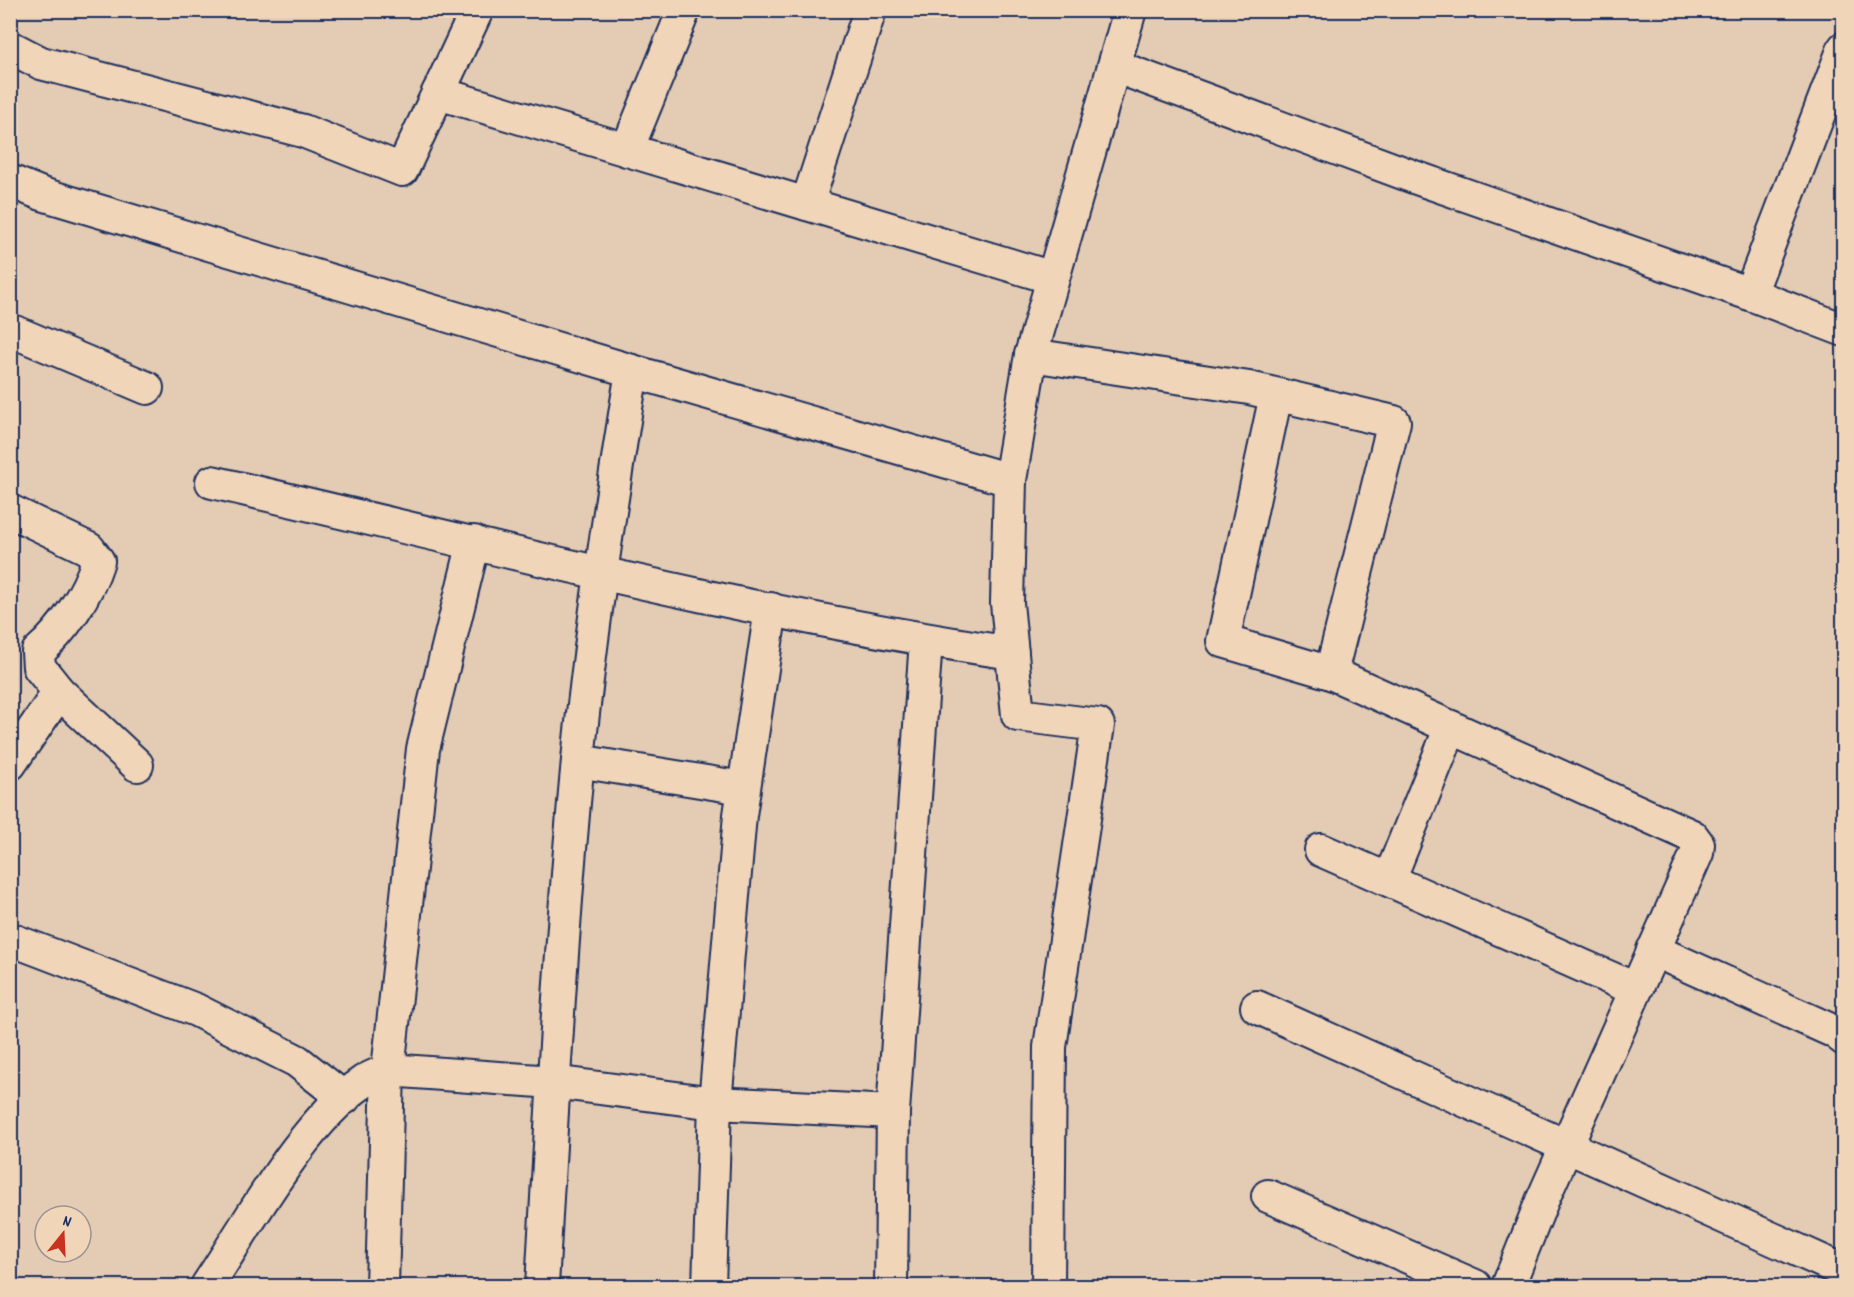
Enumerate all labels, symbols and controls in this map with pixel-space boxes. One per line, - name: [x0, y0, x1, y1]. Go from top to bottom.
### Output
- north arrow: [33, 1204, 93, 1264]
- text: N: [60, 1210, 74, 1234]

